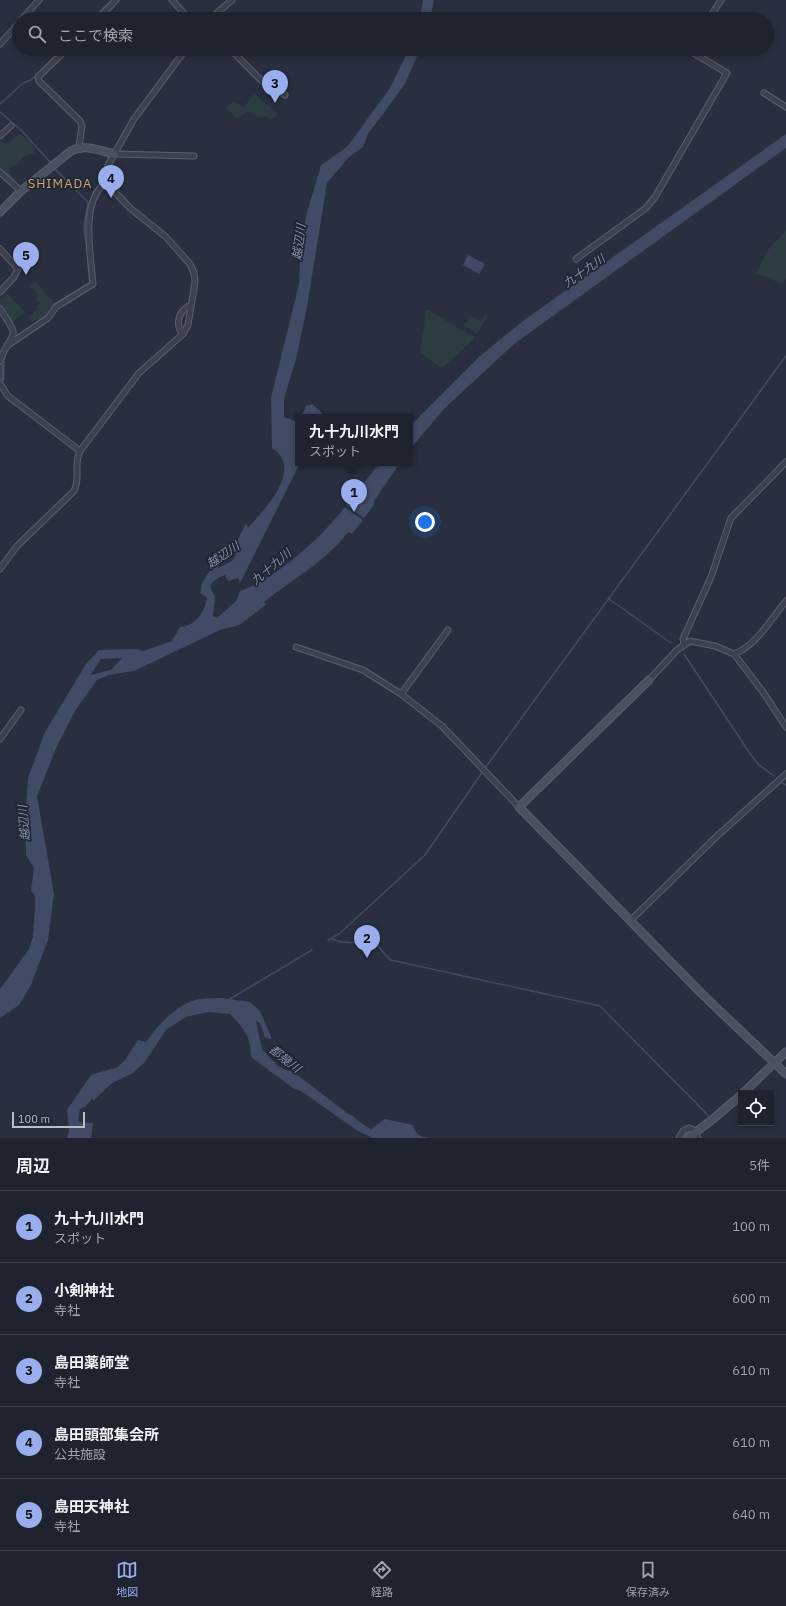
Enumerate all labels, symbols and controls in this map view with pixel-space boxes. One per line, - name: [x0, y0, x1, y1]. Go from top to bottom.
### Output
- search box: [12, 12, 774, 56]
- icon: search: [26, 23, 48, 45]
- text: ここで検索: [58, 26, 133, 45]
- pin: 3: [262, 70, 288, 103]
- pin: 4: [98, 165, 124, 198]
- district label: SHIMADA: [28, 175, 92, 192]
- water label: 越辺川: [289, 221, 309, 261]
- pin: 5: [13, 242, 39, 275]
- water label: 九十九川: [560, 250, 609, 291]
- popup: [295, 414, 413, 466]
- text: 九十九川水門: [309, 422, 399, 441]
- text: スポット: [309, 443, 361, 460]
- pin: 1: [341, 479, 367, 512]
- your location: [415, 512, 435, 532]
- water label: 越辺川: [204, 537, 243, 571]
- water label: 九十九川: [247, 544, 295, 588]
- water label: 越辺川: [14, 802, 33, 842]
- pin: 2: [354, 925, 380, 958]
- water label: 都幾川: [267, 1042, 306, 1077]
- map controls: [738, 1090, 774, 1126]
- button: locate: [738, 1090, 774, 1126]
- scale bar: [12, 1110, 85, 1129]
- text: 100 m: [18, 1112, 50, 1126]
- text: 周辺: [16, 1155, 50, 1177]
- text: 5件: [749, 1157, 770, 1174]
- text: 九十九川水門: [54, 1209, 144, 1228]
- text: 1: [25, 1218, 33, 1235]
- text: 100 m: [732, 1218, 770, 1235]
- text: スポット: [54, 1230, 106, 1247]
- text: 小剣神社: [54, 1281, 114, 1300]
- text: 2: [25, 1290, 33, 1307]
- text: 600 m: [732, 1290, 770, 1307]
- text: 寺社: [54, 1302, 80, 1319]
- text: 島田薬師堂: [54, 1353, 129, 1372]
- text: 3: [25, 1362, 33, 1379]
- text: 610 m: [732, 1362, 770, 1379]
- text: 寺社: [54, 1374, 80, 1391]
- text: 島田頭部集会所: [54, 1425, 159, 1444]
- text: 4: [25, 1434, 33, 1451]
- text: 610 m: [732, 1434, 770, 1451]
- text: 公共施設: [54, 1446, 106, 1463]
- text: 島田天神社: [54, 1497, 129, 1516]
- text: 5: [25, 1506, 33, 1523]
- text: 640 m: [732, 1506, 770, 1523]
- text: 寺社: [54, 1518, 80, 1535]
- tab: 地図: [116, 1559, 138, 1599]
- tab: 経路: [371, 1559, 393, 1599]
- tab: 保存済み: [626, 1559, 670, 1599]

